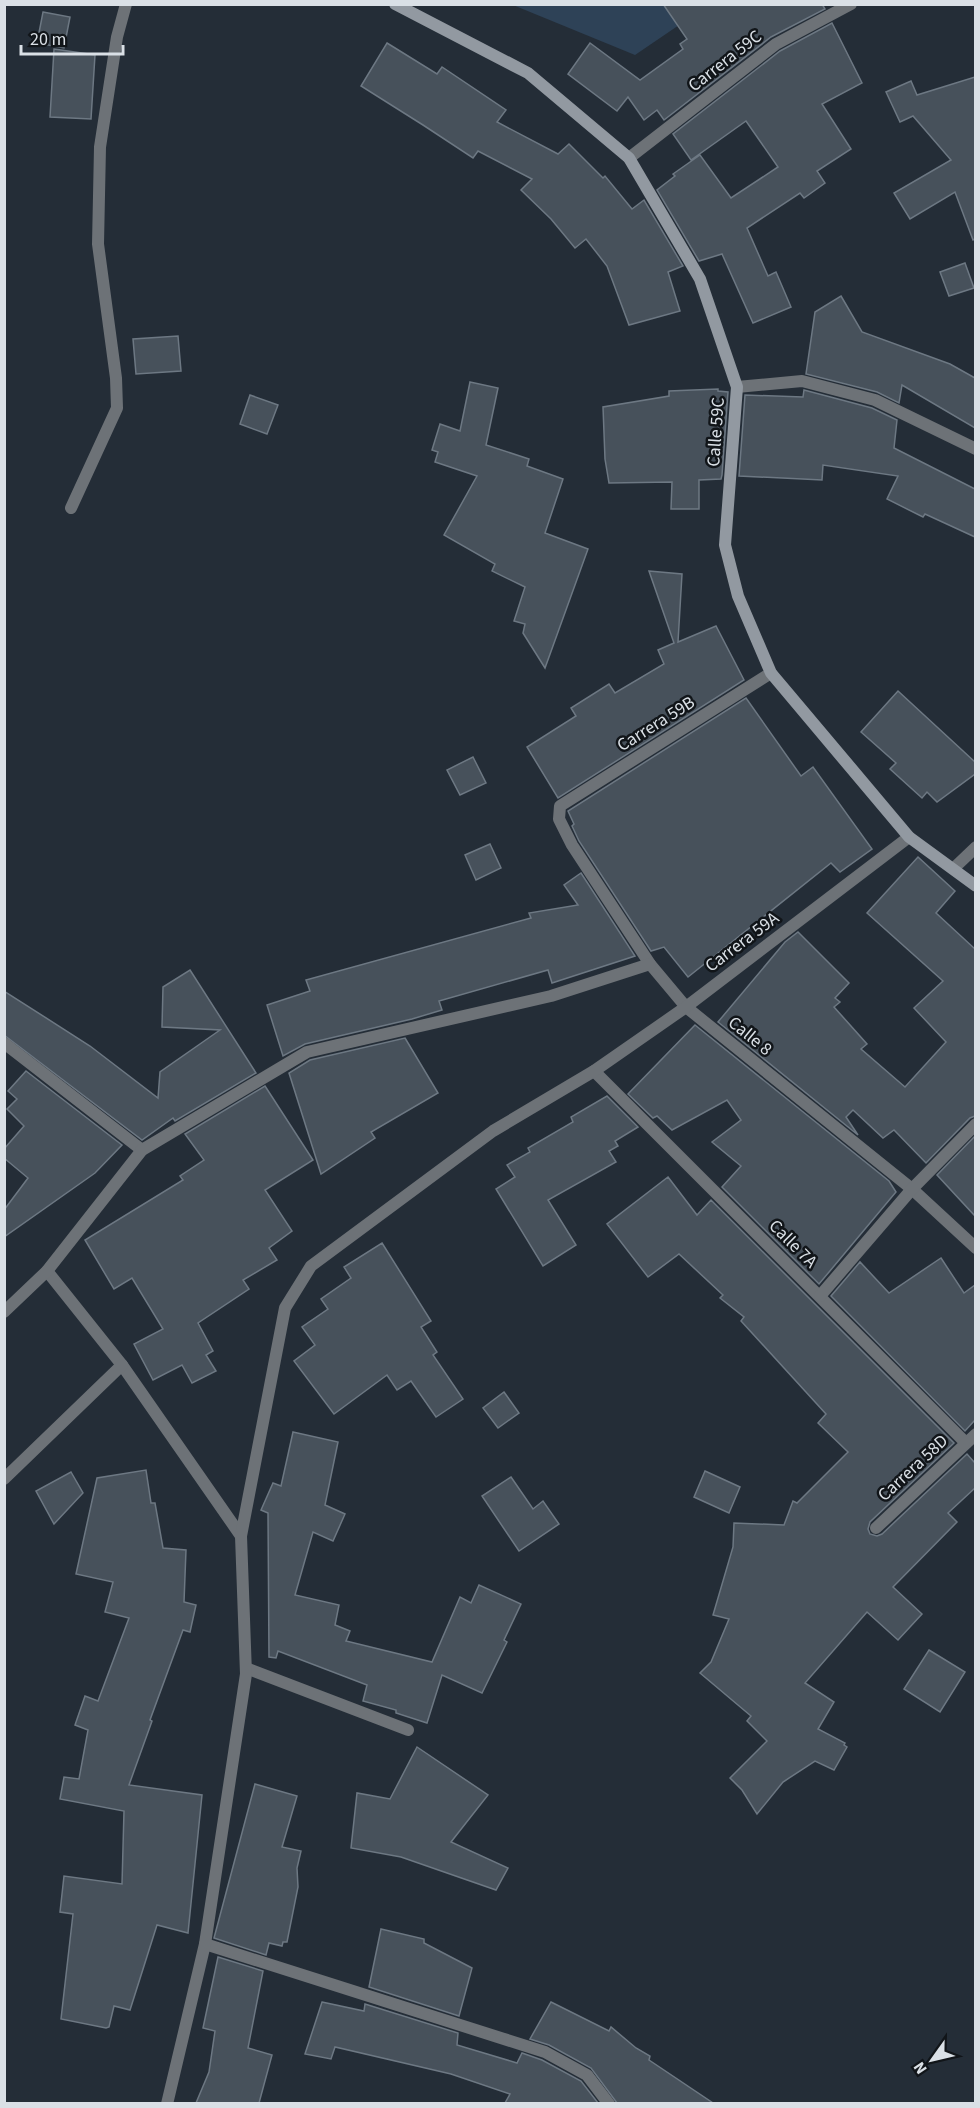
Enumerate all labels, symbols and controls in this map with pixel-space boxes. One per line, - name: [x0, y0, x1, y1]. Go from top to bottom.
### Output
- scale bar: [21, 18, 123, 56]
- street label: Carrera 59C: [683, 24, 767, 98]
- text: 20 m: [30, 27, 66, 52]
- street label: Calle 59C: [701, 397, 731, 467]
- street label: Carrera 59B: [612, 690, 700, 758]
- street label: Carrera 59A: [700, 906, 784, 978]
- street label: Calle 8: [723, 1011, 777, 1061]
- street label: Calle 7A: [763, 1214, 823, 1274]
- street label: Carrera 58D: [872, 1429, 954, 1507]
- north arrow: [902, 2030, 962, 2090]
- text: N: [908, 2057, 932, 2078]

